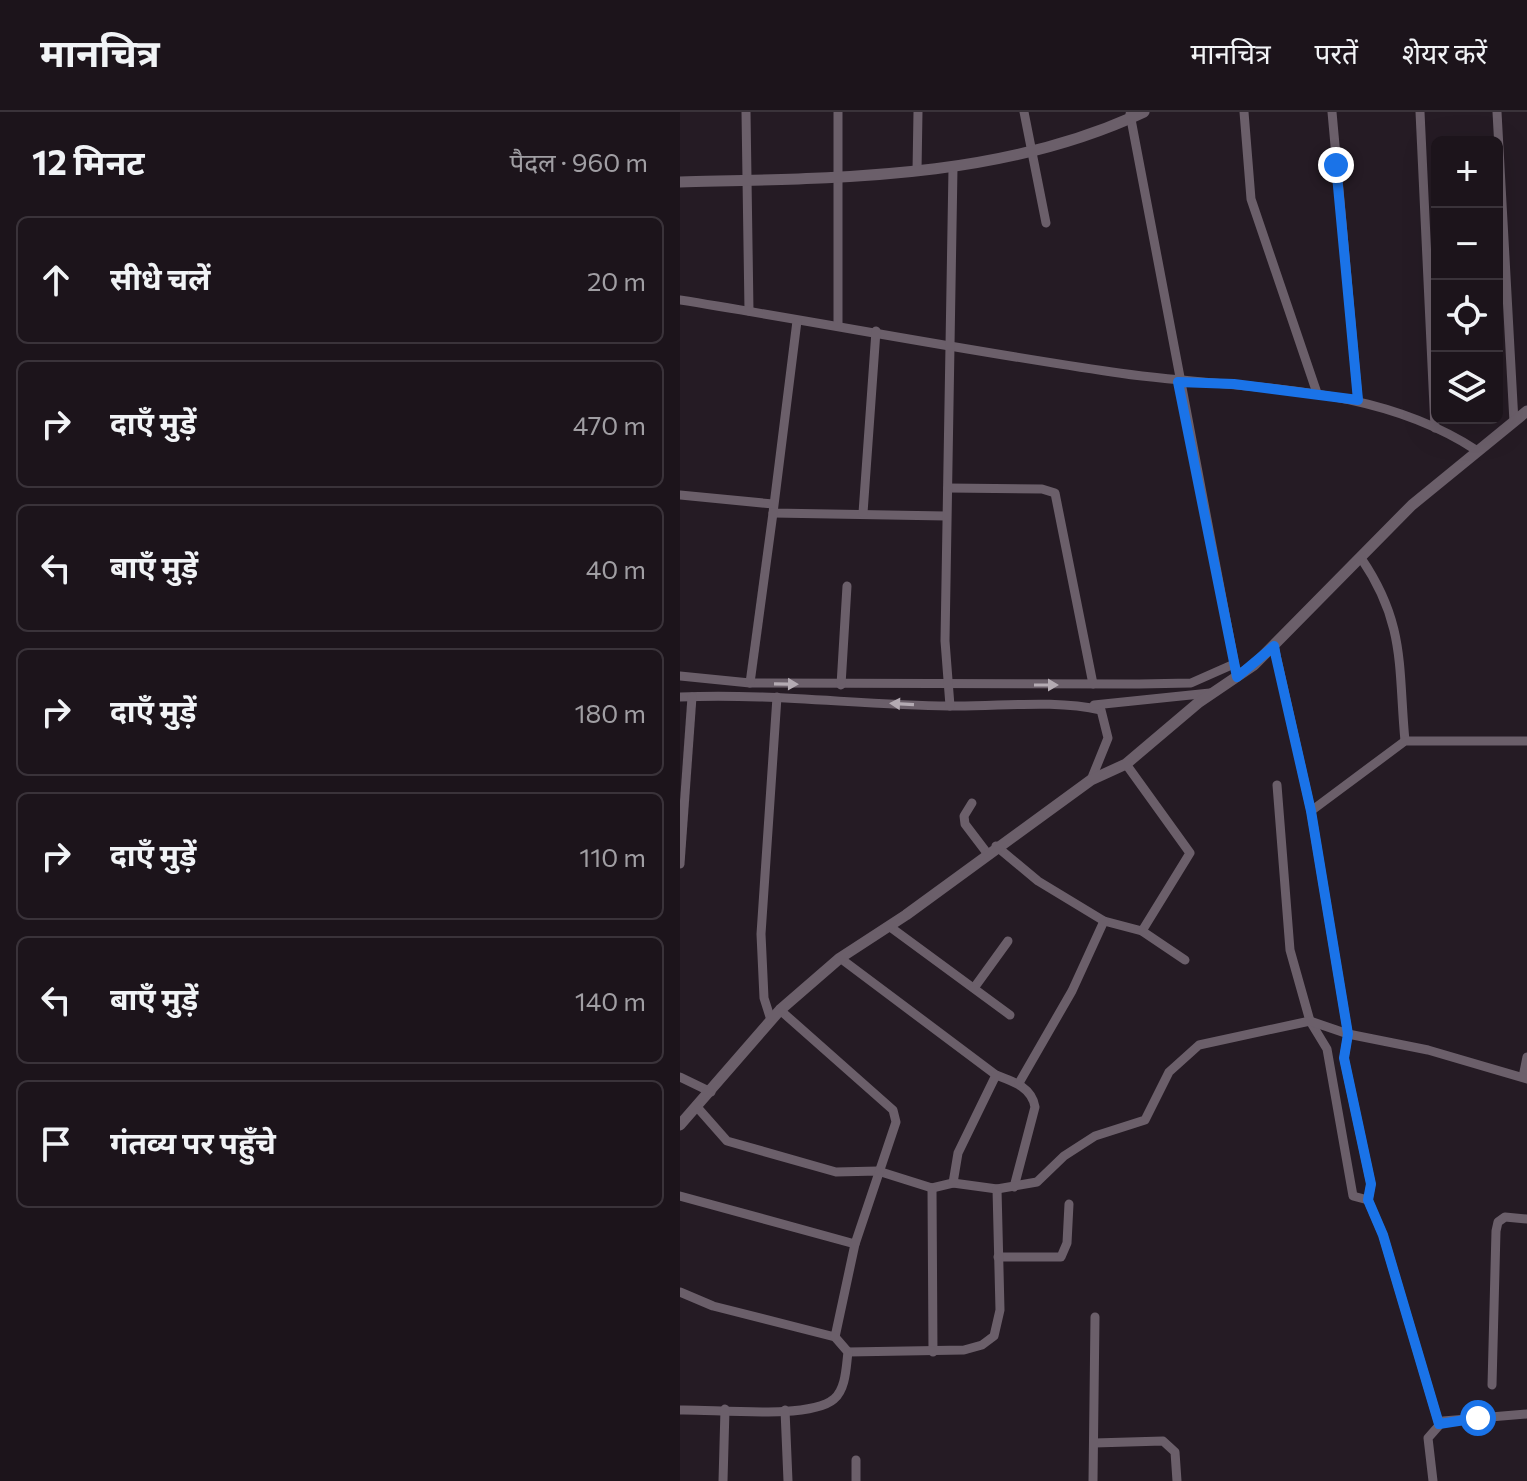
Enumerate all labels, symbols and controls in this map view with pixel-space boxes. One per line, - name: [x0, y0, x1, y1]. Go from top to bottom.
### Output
- text: मानचित्र: [40, 28, 160, 75]
- text: मानचित्र: [1191, 36, 1271, 70]
- text: परतें: [1315, 36, 1358, 70]
- text: शेयर करें: [1402, 36, 1487, 70]
- map controls: [1431, 136, 1503, 424]
- button: +: [1431, 136, 1503, 208]
- text: 12 मिनट: [32, 140, 145, 182]
- text: पैदल · 960 m: [510, 146, 648, 177]
- route end: [1318, 147, 1354, 183]
- button: −: [1431, 208, 1503, 280]
- icon: ahead: [34, 258, 78, 302]
- text: सीधे चलें: [110, 259, 210, 296]
- text: 20 m: [587, 265, 646, 296]
- button: locate: [1431, 280, 1503, 352]
- button: layers: [1431, 352, 1503, 424]
- icon: right: [34, 402, 78, 446]
- text: दाएँ मुड़ें: [110, 403, 196, 440]
- text: 470 m: [573, 409, 646, 440]
- icon: left: [34, 546, 78, 590]
- text: बाएँ मुड़ें: [110, 547, 198, 584]
- text: 40 m: [586, 553, 646, 584]
- one-way arrow: [774, 678, 799, 690]
- one-way arrow: [1034, 679, 1059, 691]
- icon: right: [34, 690, 78, 734]
- text: दाएँ मुड़ें: [110, 691, 196, 728]
- text: 180 m: [574, 697, 646, 728]
- one-way arrow: [889, 697, 914, 710]
- icon: right: [34, 834, 78, 878]
- text: दाएँ मुड़ें: [110, 835, 196, 872]
- text: 110 m: [579, 841, 646, 872]
- icon: left: [34, 978, 78, 1022]
- text: बाएँ मुड़ें: [110, 979, 198, 1016]
- text: 140 m: [575, 985, 646, 1016]
- icon: arrive: [34, 1122, 78, 1166]
- text: गंतव्य पर पहुँचे: [110, 1123, 276, 1160]
- route start: [1460, 1400, 1496, 1436]

